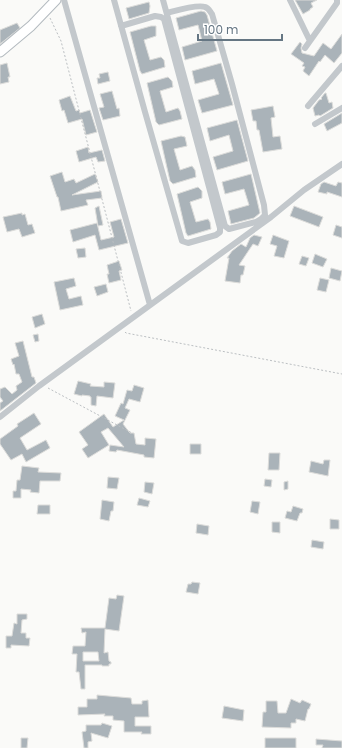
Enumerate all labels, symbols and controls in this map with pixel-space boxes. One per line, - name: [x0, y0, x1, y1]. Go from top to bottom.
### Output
- scale bar: [198, 16, 282, 42]
- text: 100 m: [204, 21, 238, 38]

